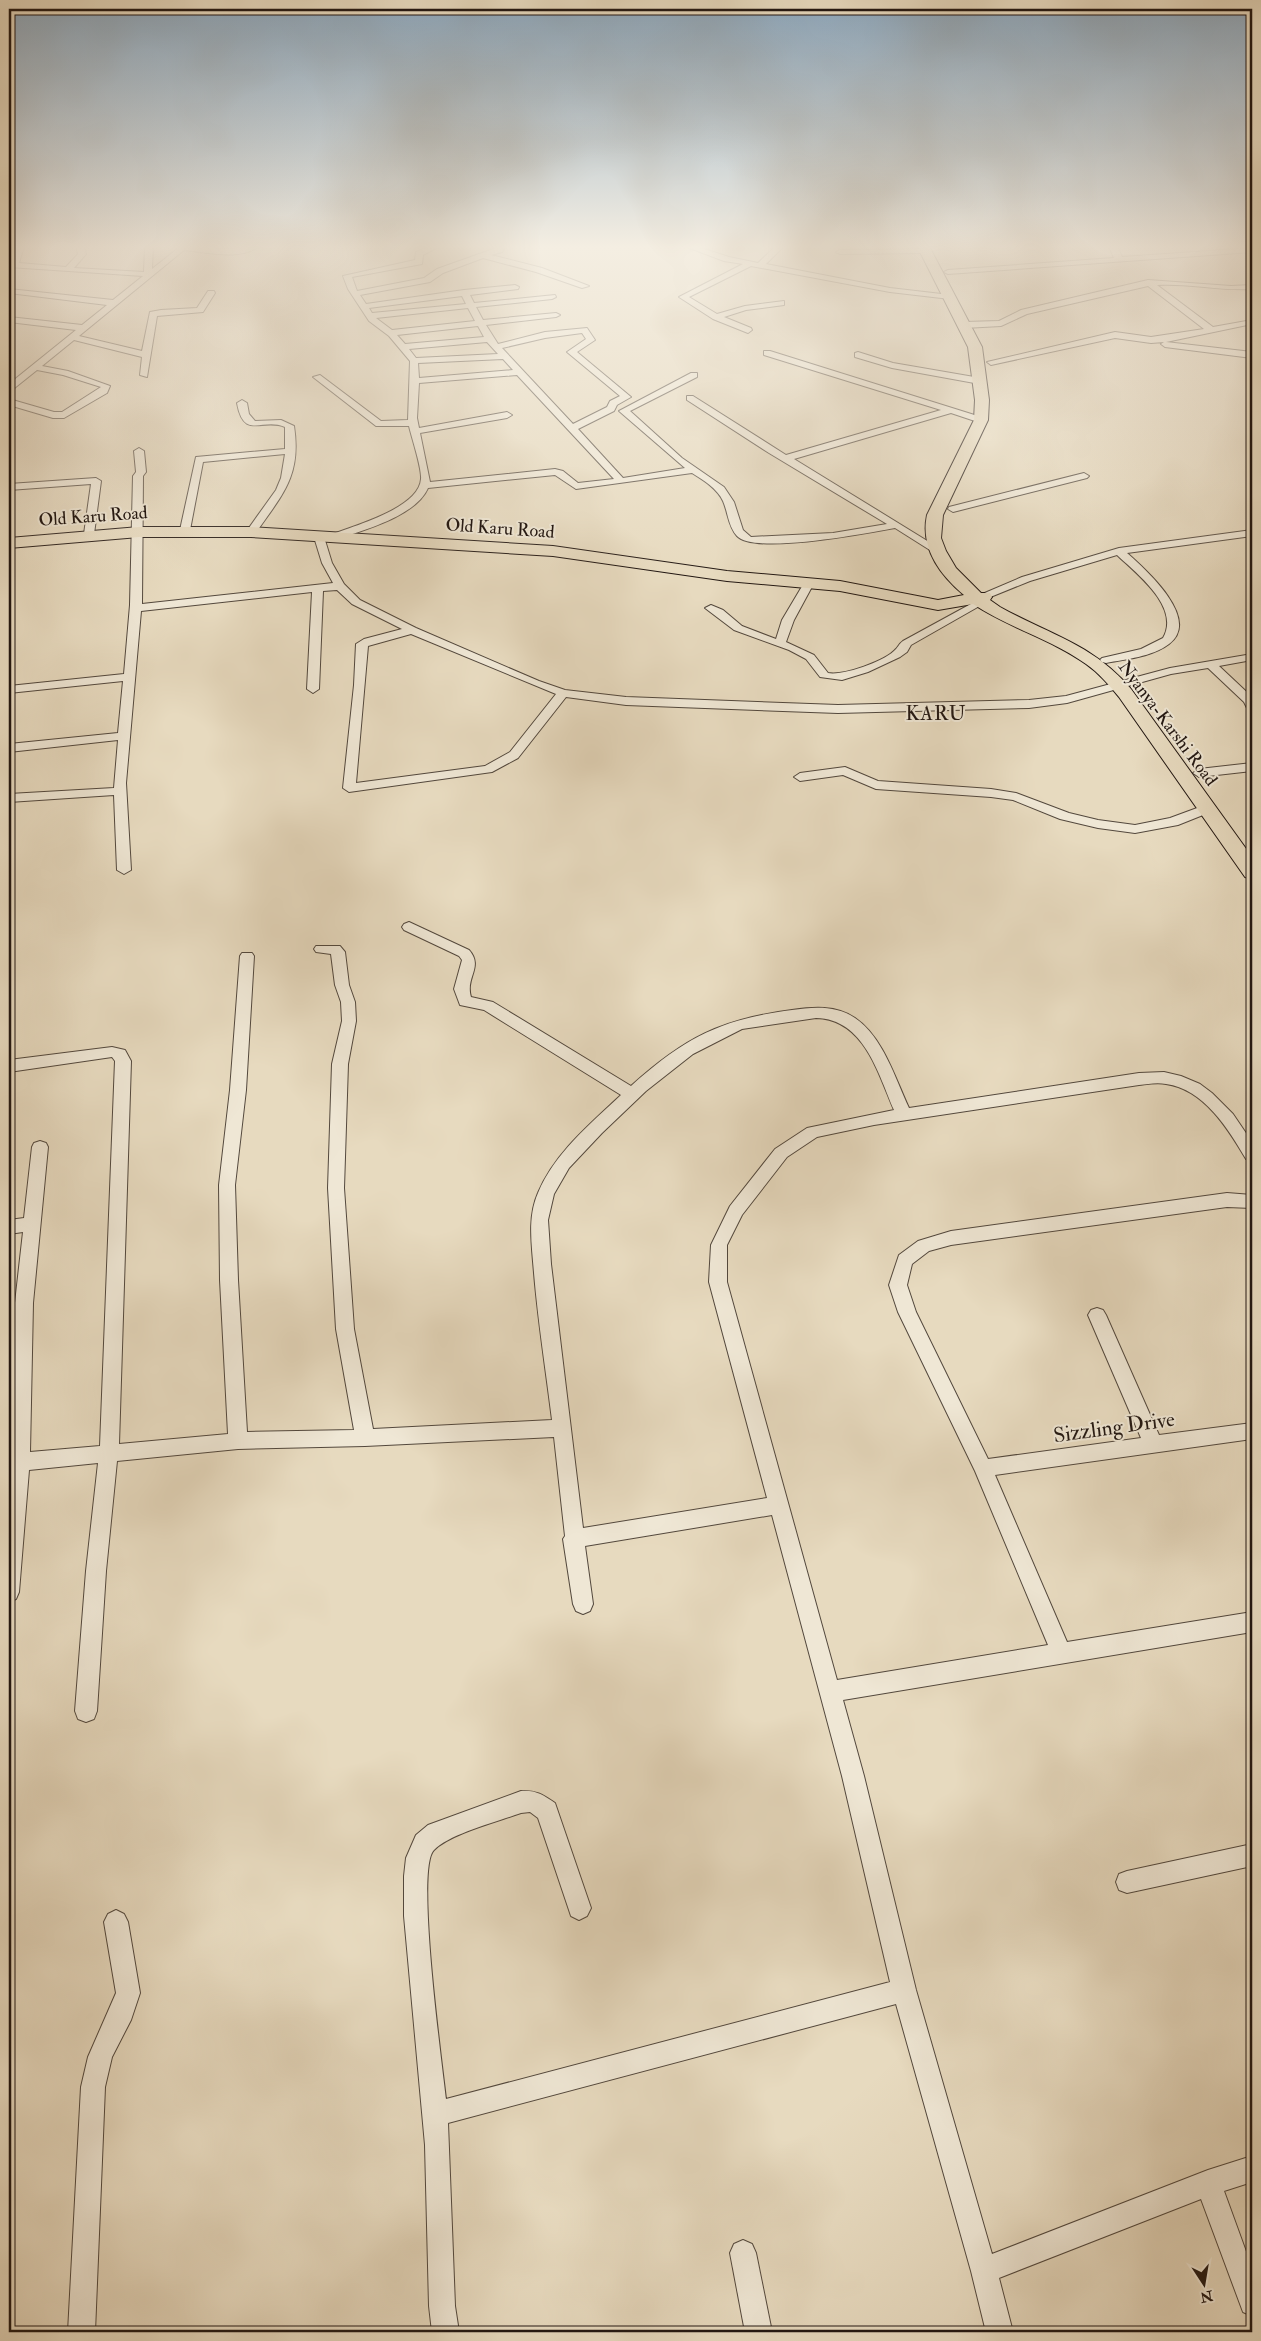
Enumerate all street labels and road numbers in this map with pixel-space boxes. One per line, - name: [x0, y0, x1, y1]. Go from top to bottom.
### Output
- street label: Old Karu Road: [38, 501, 148, 532]
- street label: Old Karu Road: [445, 513, 555, 544]
- street label: Nyanya-Karshi Road: [1113, 656, 1222, 791]
- street label: Sizzling Drive: [1052, 1406, 1177, 1449]

